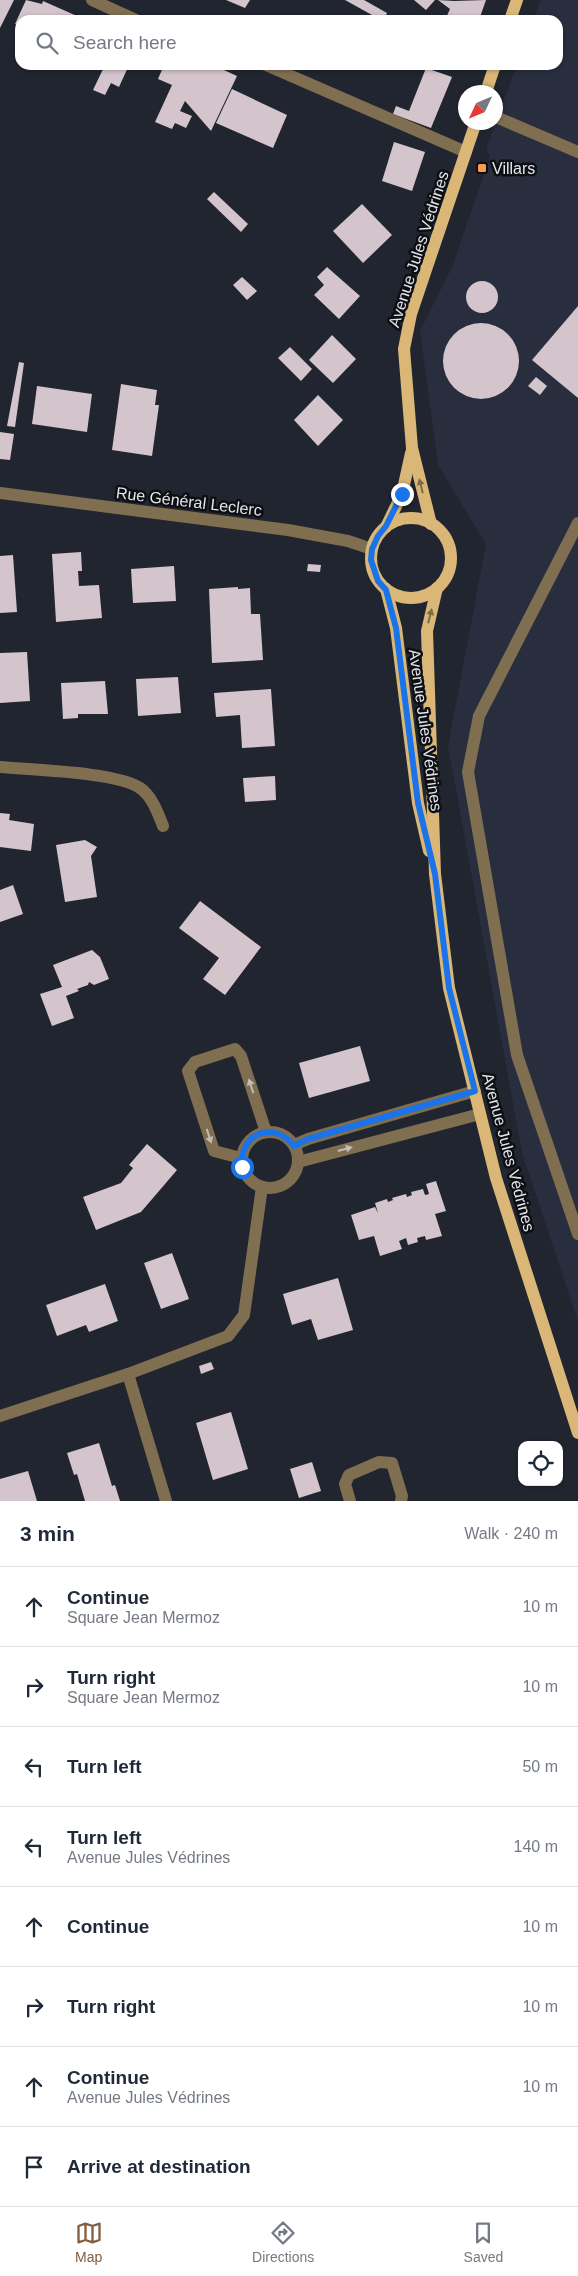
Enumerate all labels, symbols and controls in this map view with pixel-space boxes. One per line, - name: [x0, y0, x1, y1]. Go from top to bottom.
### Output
- search box: [15, 15, 563, 70]
- icon: search: [33, 29, 61, 57]
- text: Search here: [73, 32, 177, 53]
- north arrow: [458, 85, 503, 130]
- place label: Villars: [492, 160, 535, 177]
- marker: Villars: [476, 162, 488, 174]
- street label: Avenue Jules Védrines: [385, 169, 452, 329]
- one-way arrow: [417, 478, 425, 493]
- route end: [391, 483, 414, 506]
- street label: Rue Général Leclerc: [115, 484, 263, 519]
- one-way arrow: [427, 608, 435, 623]
- street label: Avenue Jules Védrines: [406, 648, 445, 812]
- street label: Avenue Jules Védrines: [479, 1071, 538, 1233]
- one-way arrow: [247, 1078, 254, 1093]
- one-way arrow: [206, 1129, 213, 1144]
- one-way arrow: [338, 1145, 353, 1153]
- route start: [231, 1156, 254, 1179]
- map controls: [518, 1441, 563, 1486]
- button: locate: [518, 1441, 563, 1486]
- text: 3 min: [20, 1522, 75, 1545]
- text: Walk · 240 m: [464, 1525, 558, 1542]
- text: Continue: [67, 1587, 149, 1608]
- icon: ahead: [20, 1593, 48, 1621]
- text: 10 m: [522, 1598, 558, 1615]
- text: Square Jean Mermoz: [67, 1609, 220, 1626]
- text: Turn right: [67, 1667, 155, 1688]
- icon: right: [20, 1673, 48, 1701]
- text: 10 m: [522, 1678, 558, 1695]
- text: Square Jean Mermoz: [67, 1689, 220, 1706]
- icon: left: [20, 1753, 48, 1781]
- text: Turn left: [67, 1756, 142, 1777]
- text: 50 m: [522, 1758, 558, 1775]
- text: Turn left: [67, 1827, 142, 1848]
- icon: left: [20, 1833, 48, 1861]
- text: 140 m: [514, 1838, 558, 1855]
- text: Avenue Jules Védrines: [67, 1849, 230, 1866]
- icon: ahead: [20, 1913, 48, 1941]
- text: Continue: [67, 1916, 149, 1937]
- text: 10 m: [522, 1918, 558, 1935]
- icon: right: [20, 1993, 48, 2021]
- text: Turn right: [67, 1996, 155, 2017]
- text: 10 m: [522, 1998, 558, 2015]
- text: Continue: [67, 2067, 149, 2088]
- icon: ahead: [20, 2073, 48, 2101]
- text: 10 m: [522, 2078, 558, 2095]
- text: Avenue Jules Védrines: [67, 2089, 230, 2106]
- icon: arrive: [20, 2153, 48, 2181]
- text: Arrive at destination: [67, 2156, 251, 2177]
- tab: Map: [75, 2219, 103, 2265]
- tab: Directions: [252, 2219, 314, 2265]
- tab: Saved: [464, 2219, 503, 2265]

